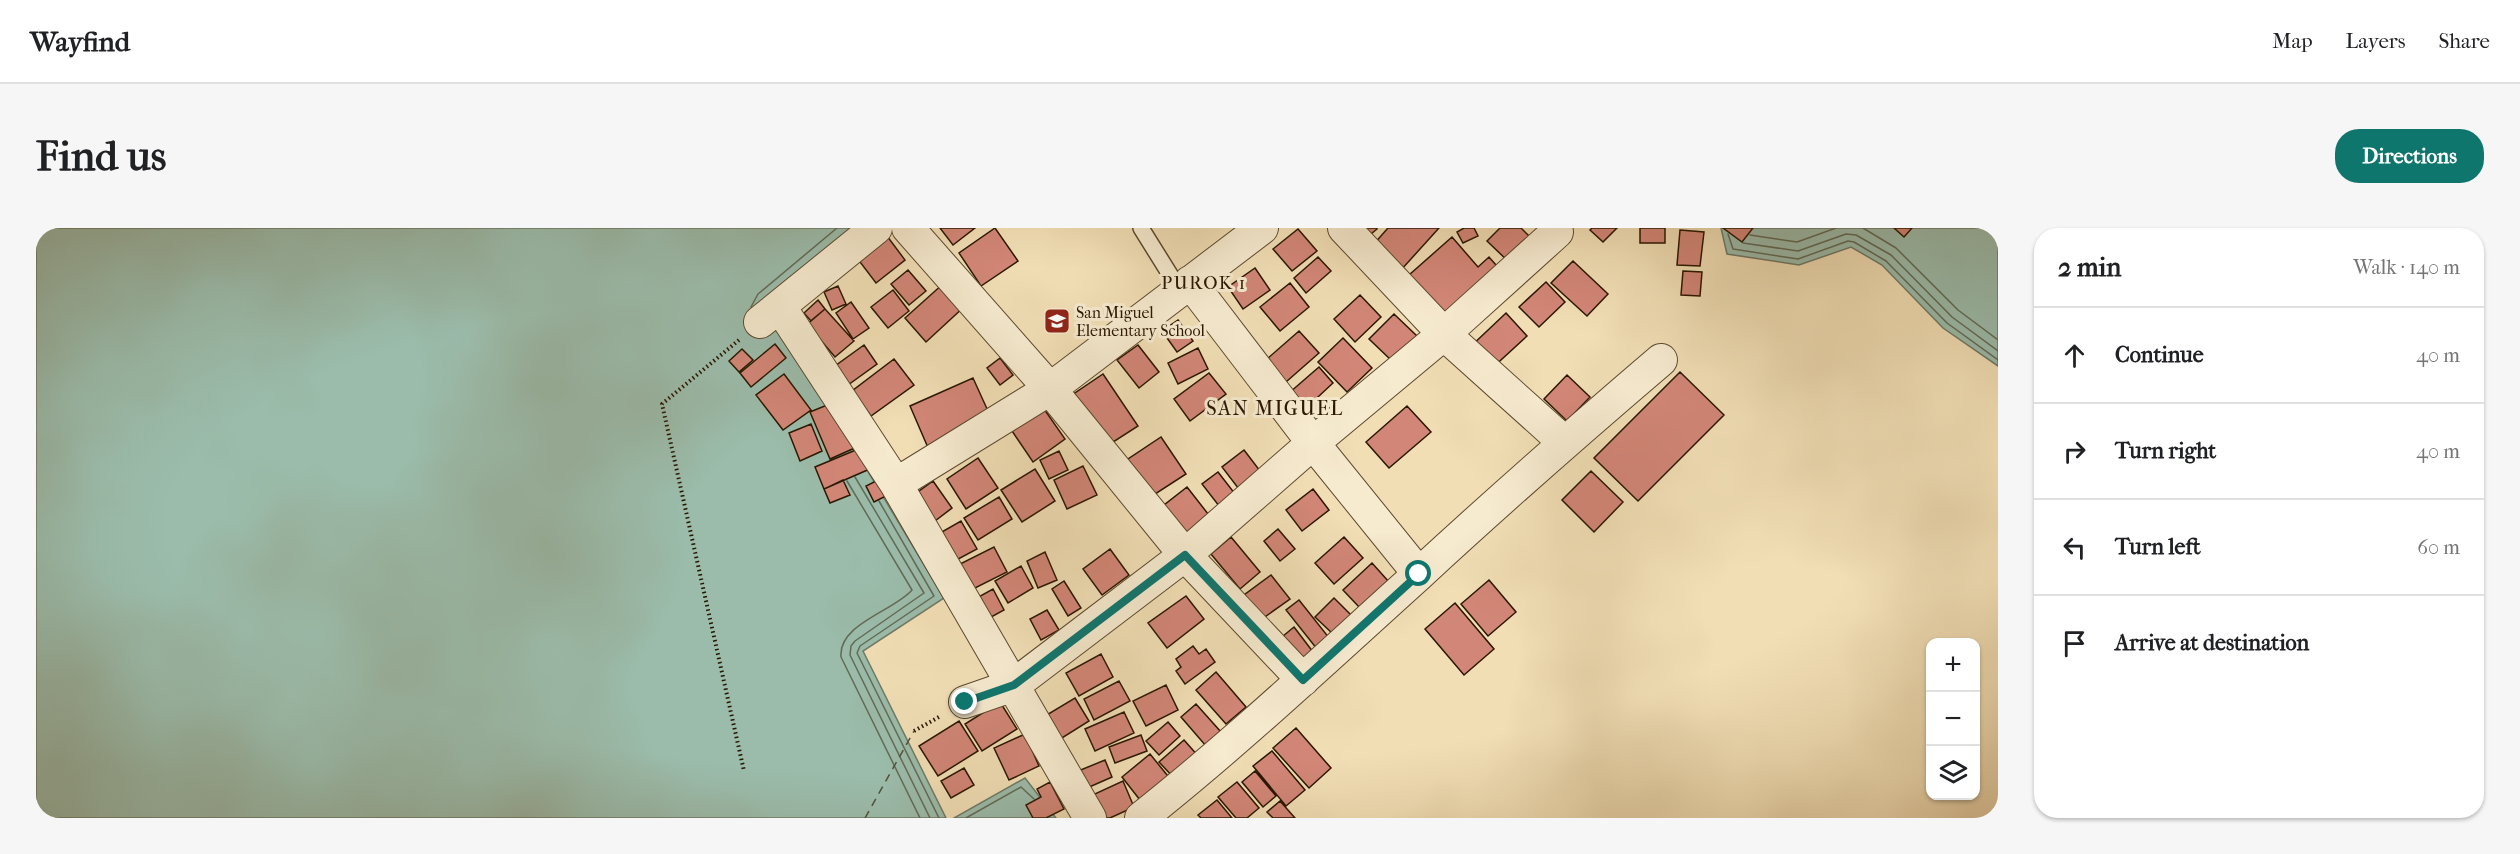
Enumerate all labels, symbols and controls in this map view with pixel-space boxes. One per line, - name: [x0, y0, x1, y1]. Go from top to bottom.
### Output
- text: Wayfind: [30, 25, 130, 58]
- text: Map: [2272, 29, 2313, 53]
- text: Layers: [2346, 29, 2405, 53]
- text: Share: [2438, 29, 2490, 53]
- button: Directions: [2335, 129, 2484, 183]
- text: Find us: [36, 132, 166, 181]
- text: 2 min: [2058, 252, 2121, 283]
- text: Walk · 140 m: [2353, 256, 2460, 279]
- district label: PUROK 1: [1161, 273, 1247, 294]
- place label: San Miguel Elementary School: [1076, 303, 1205, 340]
- school or university icon: San Miguel Elementary School: [1042, 306, 1072, 336]
- icon: ahead: [2058, 339, 2091, 372]
- text: Continue: [2115, 342, 2204, 368]
- text: 40 m: [2416, 344, 2460, 367]
- district label: SAN MIGUEL: [1206, 397, 1344, 420]
- icon: right: [2058, 435, 2091, 468]
- text: Turn right: [2115, 438, 2216, 464]
- text: 40 m: [2416, 440, 2460, 463]
- icon: left: [2058, 531, 2091, 564]
- text: Turn left: [2115, 534, 2201, 560]
- text: 60 m: [2417, 536, 2460, 559]
- route start: [1405, 560, 1431, 586]
- icon: arrive: [2058, 627, 2091, 660]
- text: Arrive at destination: [2115, 630, 2309, 656]
- map controls: [1926, 638, 1980, 800]
- button: +: [1926, 638, 1980, 692]
- route end: [951, 688, 977, 714]
- button: −: [1926, 692, 1980, 746]
- button: layers: [1926, 746, 1980, 800]

